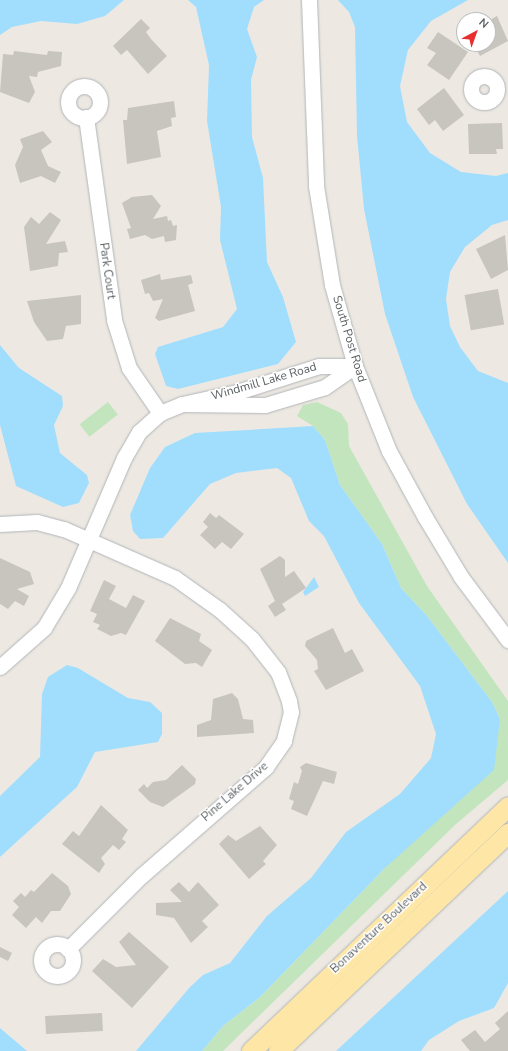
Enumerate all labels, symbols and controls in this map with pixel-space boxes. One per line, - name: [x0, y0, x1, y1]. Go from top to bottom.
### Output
- north arrow: [456, 12, 496, 52]
- text: N: [476, 15, 492, 32]
- street label: Park Court: [96, 242, 118, 300]
- street label: South Post Road: [329, 294, 369, 384]
- street label: Windmill Lake Road: [210, 360, 318, 404]
- street label: Pine Lake Drive: [199, 759, 271, 825]
- street label: Bonaventure Boulevard: [328, 880, 430, 976]

